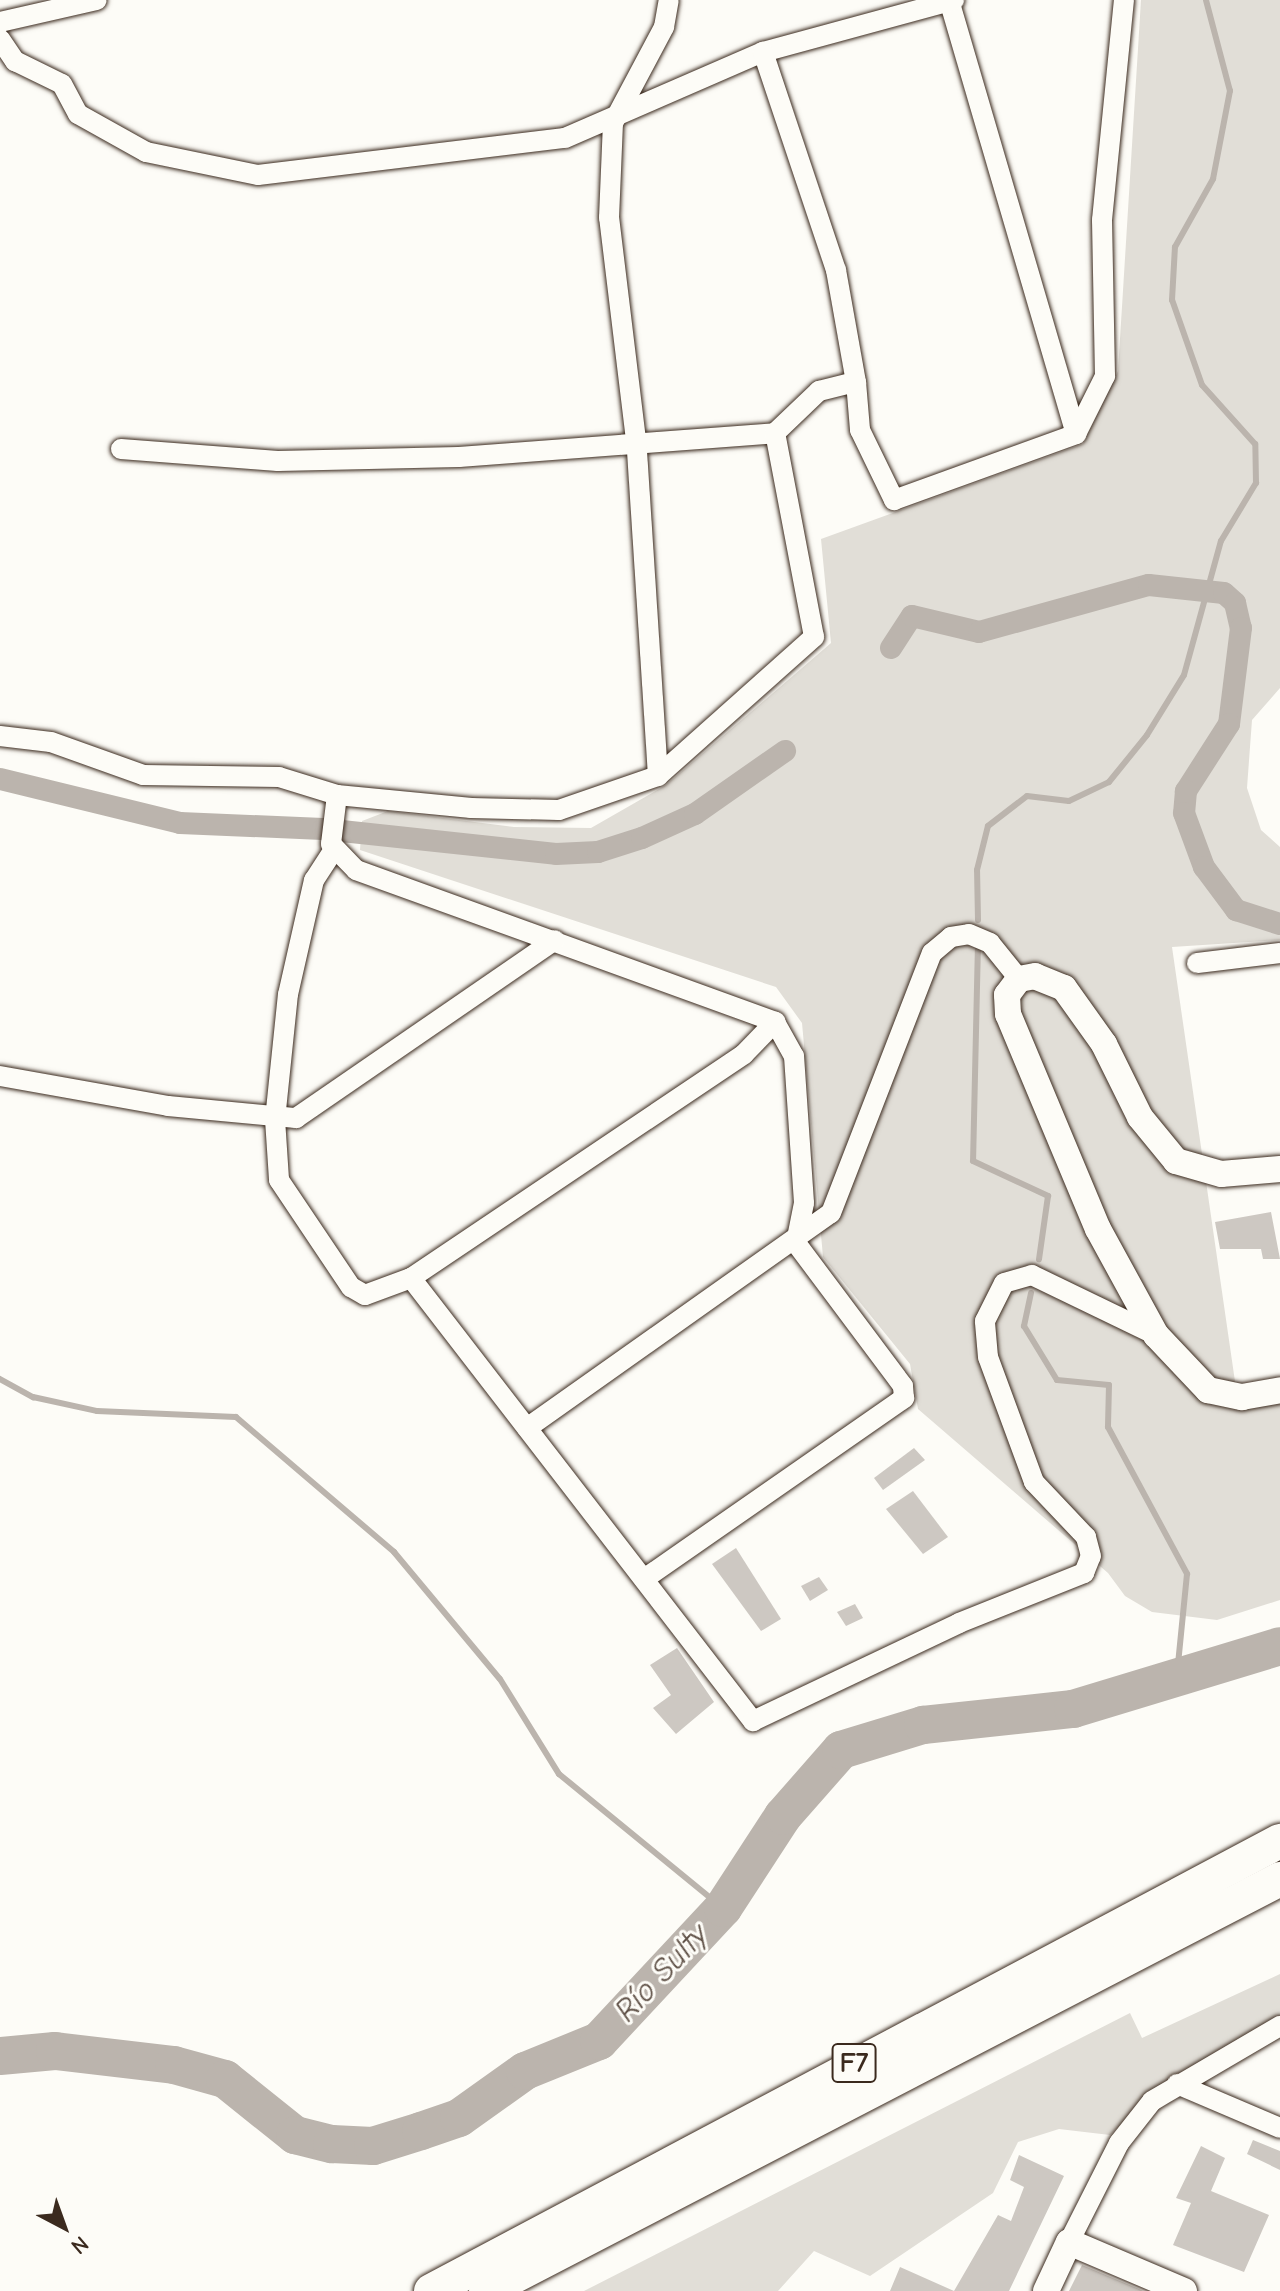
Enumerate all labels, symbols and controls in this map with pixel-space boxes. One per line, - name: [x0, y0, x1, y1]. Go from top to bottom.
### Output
- water label: Río Sulty: [607, 1916, 717, 2030]
- road number: F7: [830, 2039, 878, 2087]
- north arrow: [24, 2187, 104, 2267]
- text: N: [66, 2231, 94, 2260]

